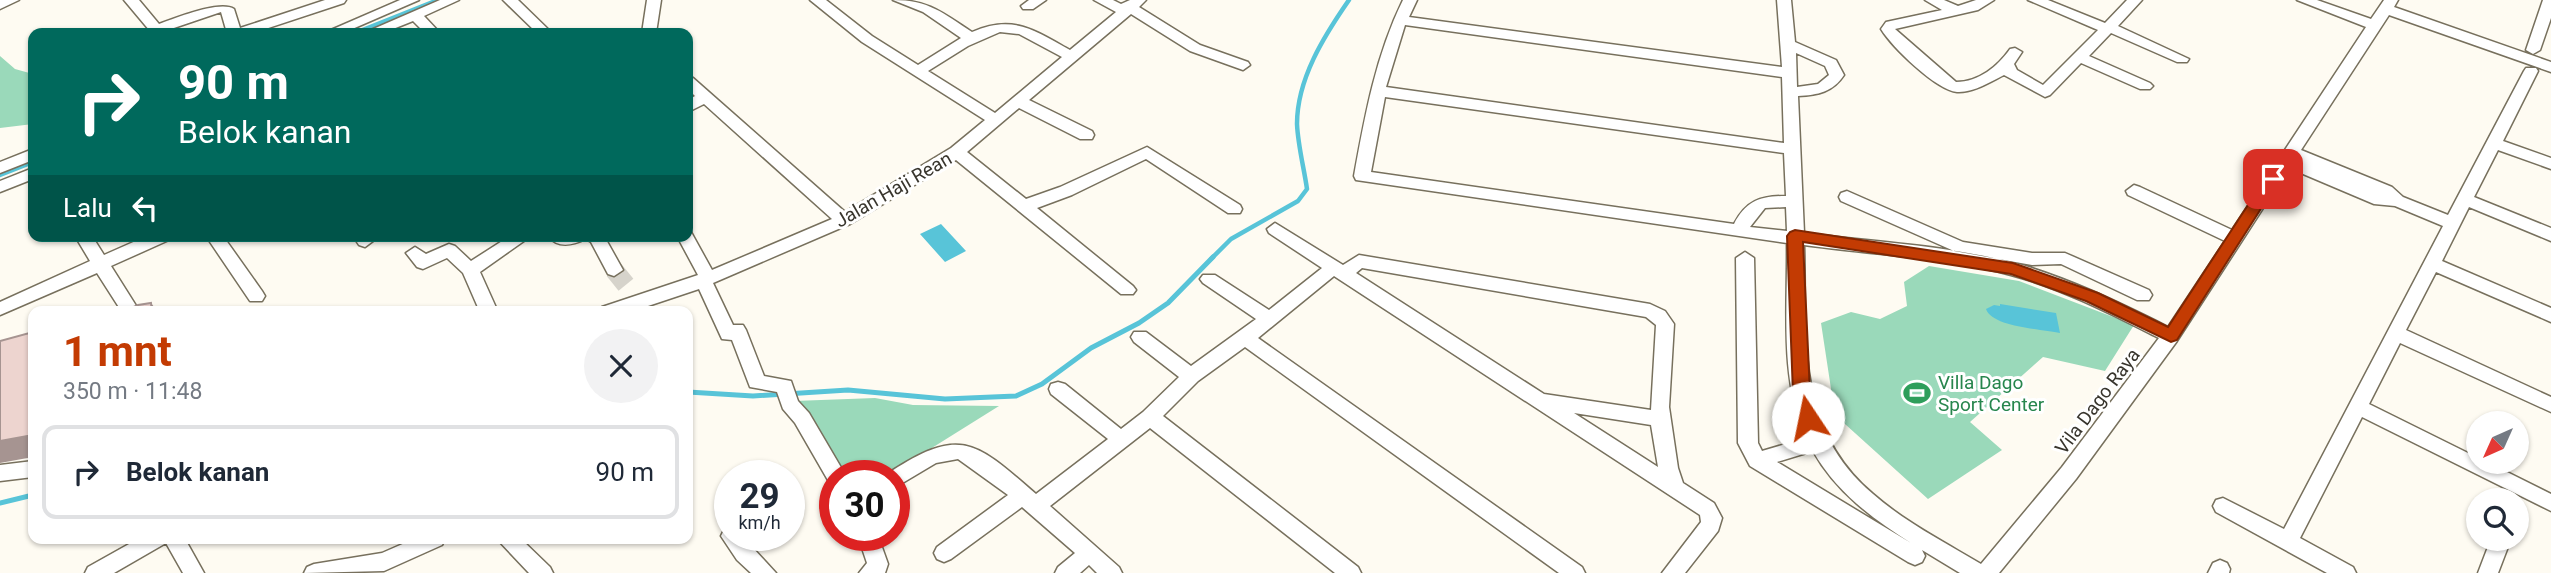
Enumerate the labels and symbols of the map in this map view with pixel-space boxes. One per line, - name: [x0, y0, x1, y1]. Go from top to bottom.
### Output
- street label: Jalan Haji Rean: [831, 147, 956, 232]
- pin: [2243, 149, 2303, 209]
- street label: Vila Dago Raya: [2050, 344, 2145, 459]
- place label: Villa Dago Sport Center: [1938, 371, 2045, 416]
- sports icon: Villa Dago Sport Center: [1902, 378, 1932, 408]
- position arrow: [1771, 381, 1845, 455]
- north arrow: [2466, 411, 2529, 474]
- speed limit sign: 30: [819, 460, 910, 551]

